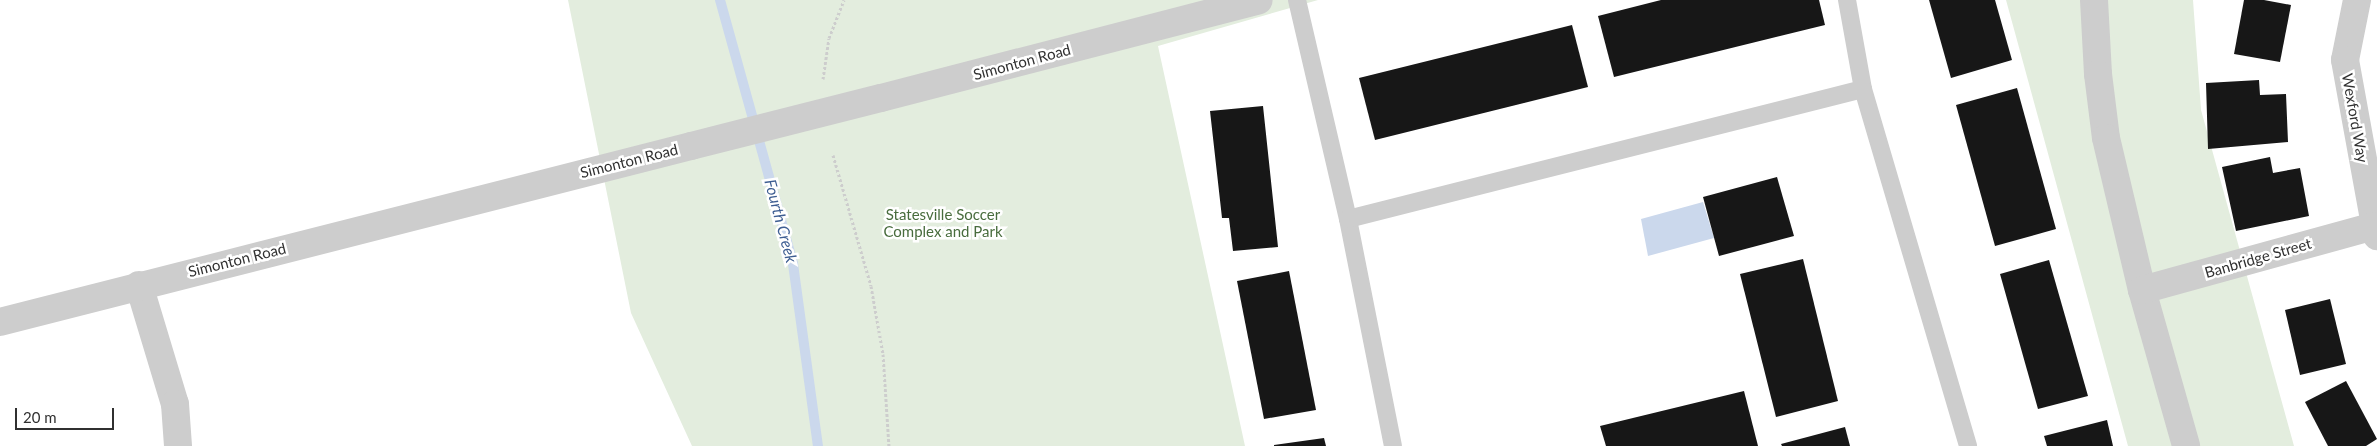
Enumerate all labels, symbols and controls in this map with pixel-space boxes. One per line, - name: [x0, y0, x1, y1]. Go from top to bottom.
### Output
- street label: Simonton Road: [971, 40, 1073, 84]
- street label: Wexford Way: [2338, 72, 2372, 164]
- street label: Simonton Road: [578, 140, 680, 182]
- water label: Fourth Creek: [761, 177, 801, 265]
- park label: Statesville Soccer Complex and Park: [883, 205, 1003, 240]
- street label: Banbridge Street: [2203, 234, 2313, 282]
- street label: Simonton Road: [186, 239, 288, 281]
- scale bar: [18, 398, 116, 430]
- text: 20 m: [23, 408, 57, 426]

